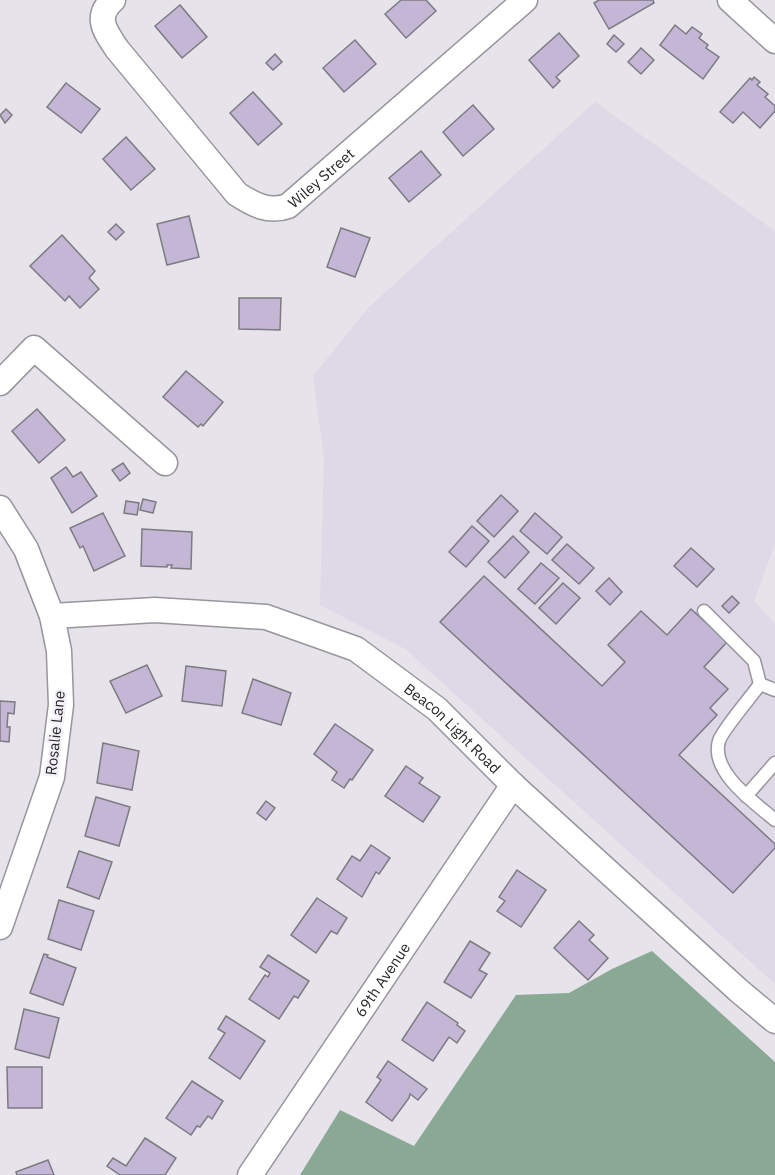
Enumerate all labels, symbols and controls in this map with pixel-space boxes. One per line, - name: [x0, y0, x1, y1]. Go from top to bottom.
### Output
- street label: Wiley Street: [284, 144, 358, 212]
- street label: Beacon Light Road: [401, 679, 505, 777]
- street label: Rosalie Lane: [41, 690, 69, 776]
- street label: 69th Avenue: [350, 939, 414, 1020]

